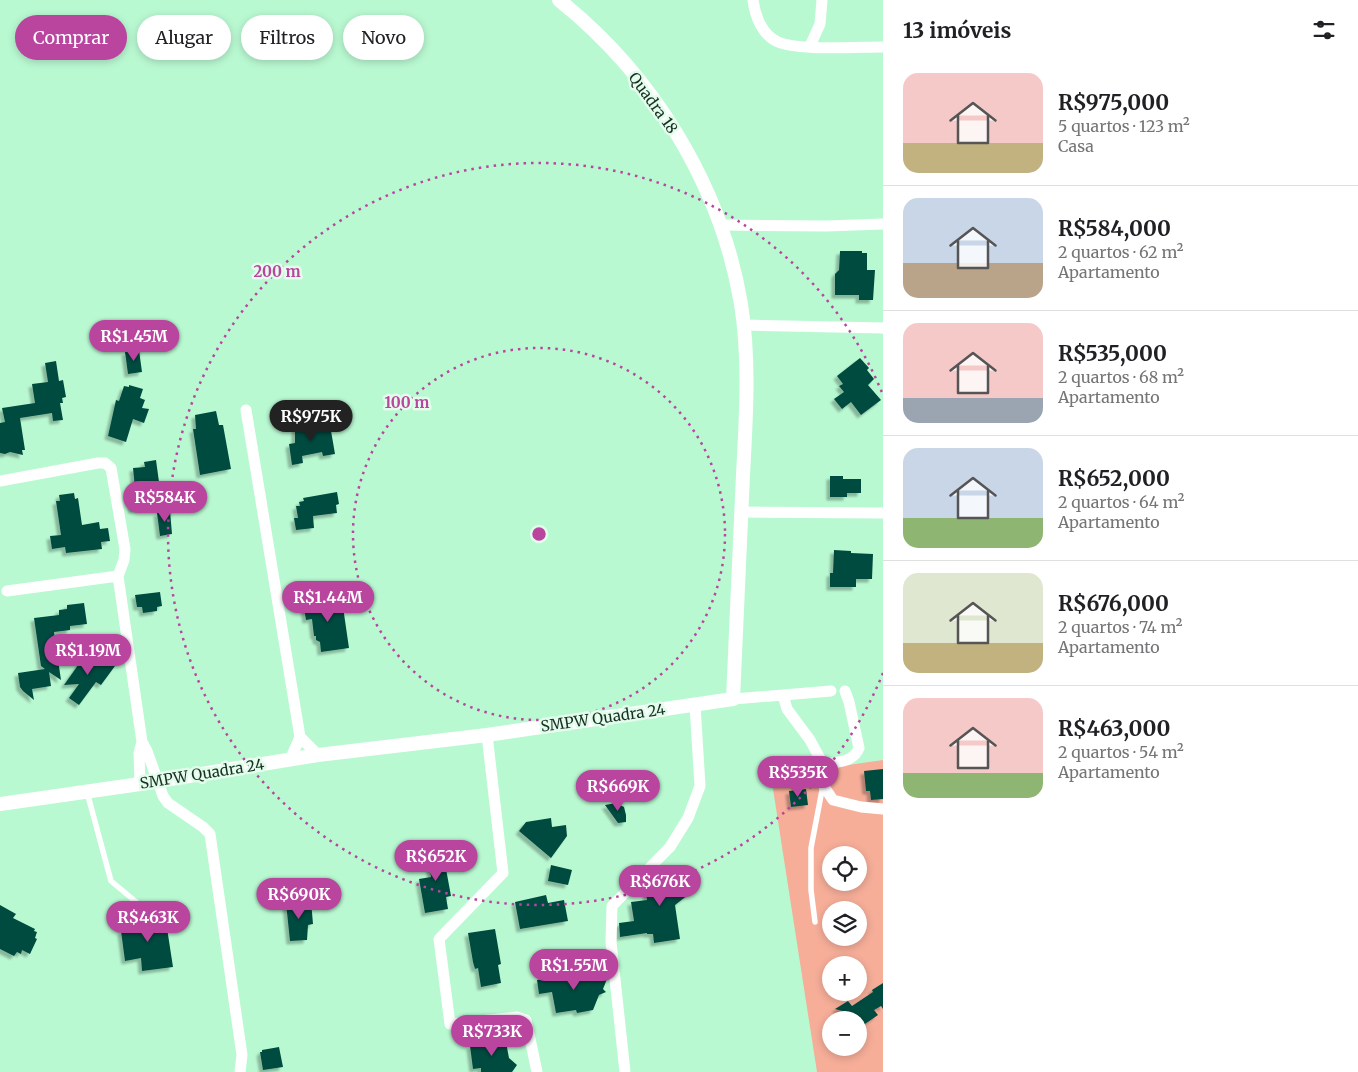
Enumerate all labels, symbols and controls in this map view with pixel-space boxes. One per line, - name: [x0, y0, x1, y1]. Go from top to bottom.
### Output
- chip: Comprar: [15, 15, 127, 60]
- chip: Alugar: [137, 15, 231, 60]
- chip: Filtros: [241, 15, 333, 60]
- chip: Novo: [343, 15, 424, 60]
- icon: filters: [1310, 16, 1338, 44]
- text: 13 imóveis: [903, 17, 1011, 44]
- street label: Quadra 18: [625, 68, 682, 137]
- text: R$975,000: [1058, 89, 1169, 116]
- icon: home: [943, 93, 1003, 153]
- text: 5 quartos · 123 m²: [1058, 116, 1190, 136]
- text: Casa: [1058, 136, 1094, 156]
- text: R$584,000: [1058, 215, 1171, 242]
- icon: home: [943, 218, 1003, 278]
- text: 2 quartos · 62 m²: [1058, 242, 1183, 262]
- text: 200 m: [253, 262, 301, 281]
- text: Apartamento: [1058, 262, 1160, 282]
- pin: R$1.45M: [88, 320, 180, 362]
- text: R$1.45M: [100, 326, 168, 346]
- text: R$535,000: [1058, 340, 1167, 367]
- icon: home: [943, 343, 1003, 403]
- text: 2 quartos · 68 m²: [1058, 367, 1184, 387]
- text: Apartamento: [1058, 387, 1160, 407]
- text: 100 m: [385, 393, 429, 412]
- pin: R$975K: [270, 400, 352, 442]
- text: R$975K: [281, 406, 341, 426]
- text: R$652,000: [1058, 465, 1170, 492]
- icon: home: [943, 468, 1003, 528]
- pin: R$584K: [124, 480, 206, 523]
- text: R$584K: [134, 487, 196, 507]
- text: 2 quartos · 64 m²: [1058, 492, 1184, 512]
- text: Apartamento: [1058, 512, 1160, 532]
- centre of rings: [530, 525, 548, 543]
- pin: R$1.44M: [282, 580, 374, 623]
- text: R$1.44M: [293, 587, 363, 607]
- text: R$676,000: [1058, 590, 1169, 617]
- icon: home: [943, 593, 1003, 653]
- text: 2 quartos · 74 m²: [1058, 617, 1182, 637]
- pin: R$1.19M: [42, 634, 134, 676]
- text: Apartamento: [1058, 637, 1160, 657]
- text: R$1.19M: [55, 640, 121, 660]
- street label: SMPW Quadra 24: [539, 699, 666, 736]
- text: R$463,000: [1058, 715, 1170, 742]
- icon: home: [943, 718, 1003, 778]
- text: 2 quartos · 54 m²: [1058, 742, 1184, 762]
- street label: SMPW Quadra 24: [138, 754, 265, 793]
- pin: R$535K: [757, 756, 839, 798]
- text: R$535K: [768, 762, 828, 782]
- text: Apartamento: [1058, 762, 1160, 782]
- pin: R$669K: [577, 770, 659, 812]
- text: R$669K: [587, 776, 649, 796]
- pin: R$652K: [395, 840, 477, 882]
- text: R$652K: [406, 846, 466, 866]
- map controls: [822, 846, 867, 1056]
- button: locate: [822, 846, 867, 891]
- pin: R$676K: [619, 864, 701, 907]
- text: R$676K: [630, 871, 690, 891]
- pin: R$690K: [258, 878, 340, 920]
- text: R$690K: [267, 884, 331, 904]
- pin: R$463K: [107, 900, 189, 943]
- button: layers: [822, 901, 867, 946]
- text: R$463K: [117, 907, 179, 927]
- pin: R$1.55M: [528, 948, 620, 991]
- text: R$1.55M: [540, 955, 608, 975]
- button: +: [822, 956, 867, 1001]
- button: −: [822, 1011, 867, 1056]
- pin: R$733K: [451, 1014, 533, 1057]
- text: R$733K: [462, 1021, 522, 1041]

